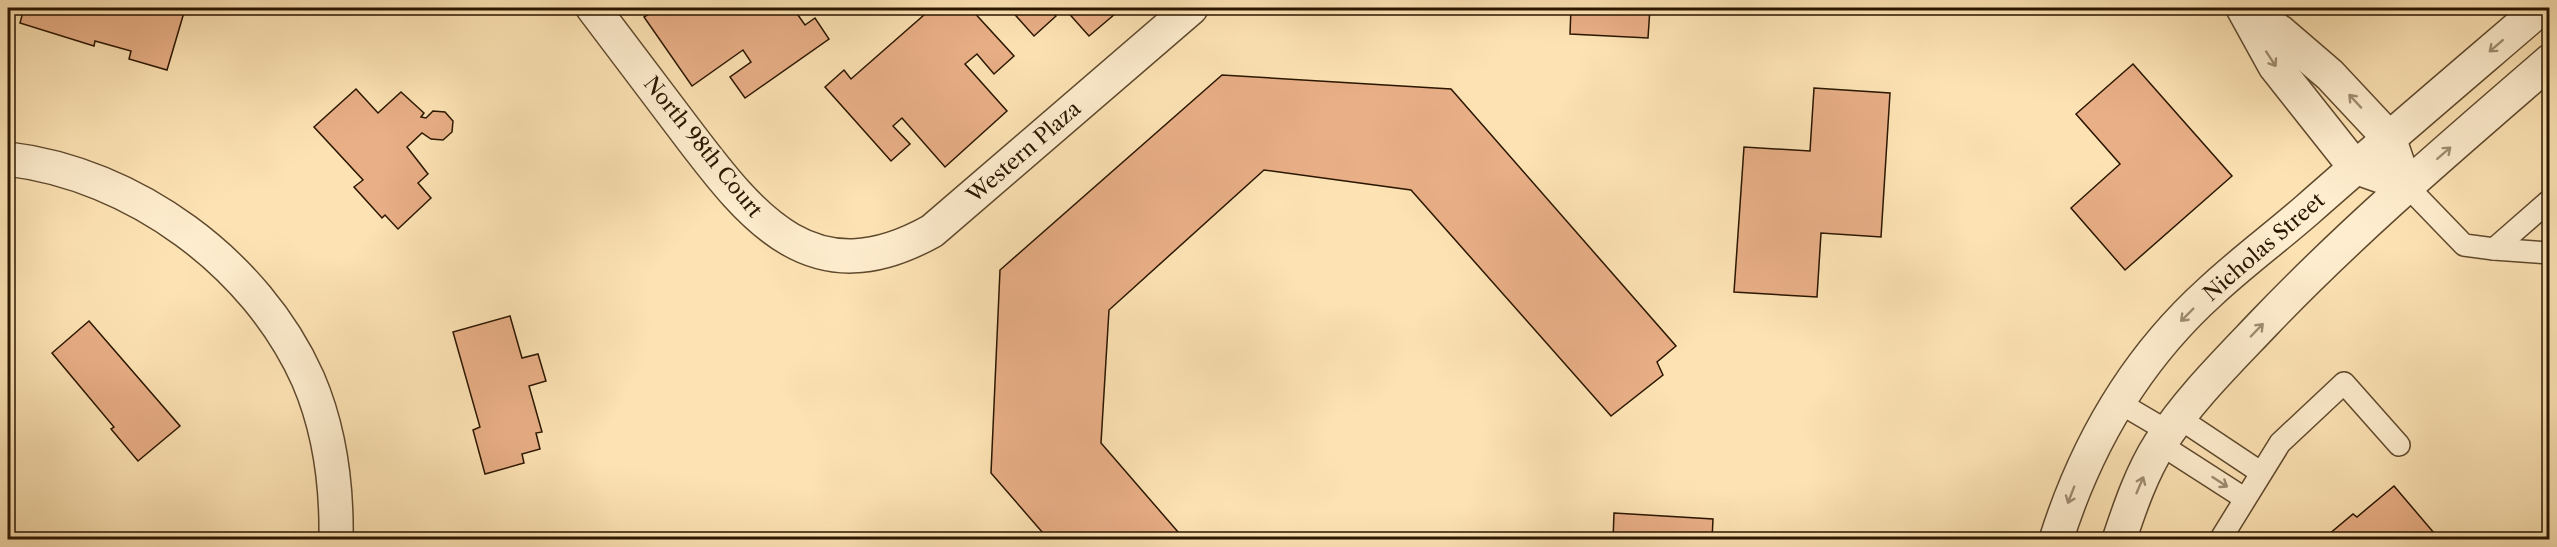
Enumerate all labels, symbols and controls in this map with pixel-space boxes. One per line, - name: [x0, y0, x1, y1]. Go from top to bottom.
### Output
- one-way arrow: [2489, 39, 2504, 53]
- one-way arrow: [2265, 50, 2277, 67]
- street label: North 98th Court: [639, 71, 768, 223]
- one-way arrow: [2348, 94, 2362, 109]
- street label: Western Plaza: [961, 95, 1086, 208]
- one-way arrow: [2436, 146, 2451, 160]
- street label: Nicholas Street: [2198, 187, 2330, 306]
- one-way arrow: [2179, 307, 2194, 322]
- one-way arrow: [2250, 323, 2264, 338]
- one-way arrow: [2135, 476, 2146, 495]
- one-way arrow: [2211, 476, 2228, 489]
- one-way arrow: [2065, 486, 2076, 504]

